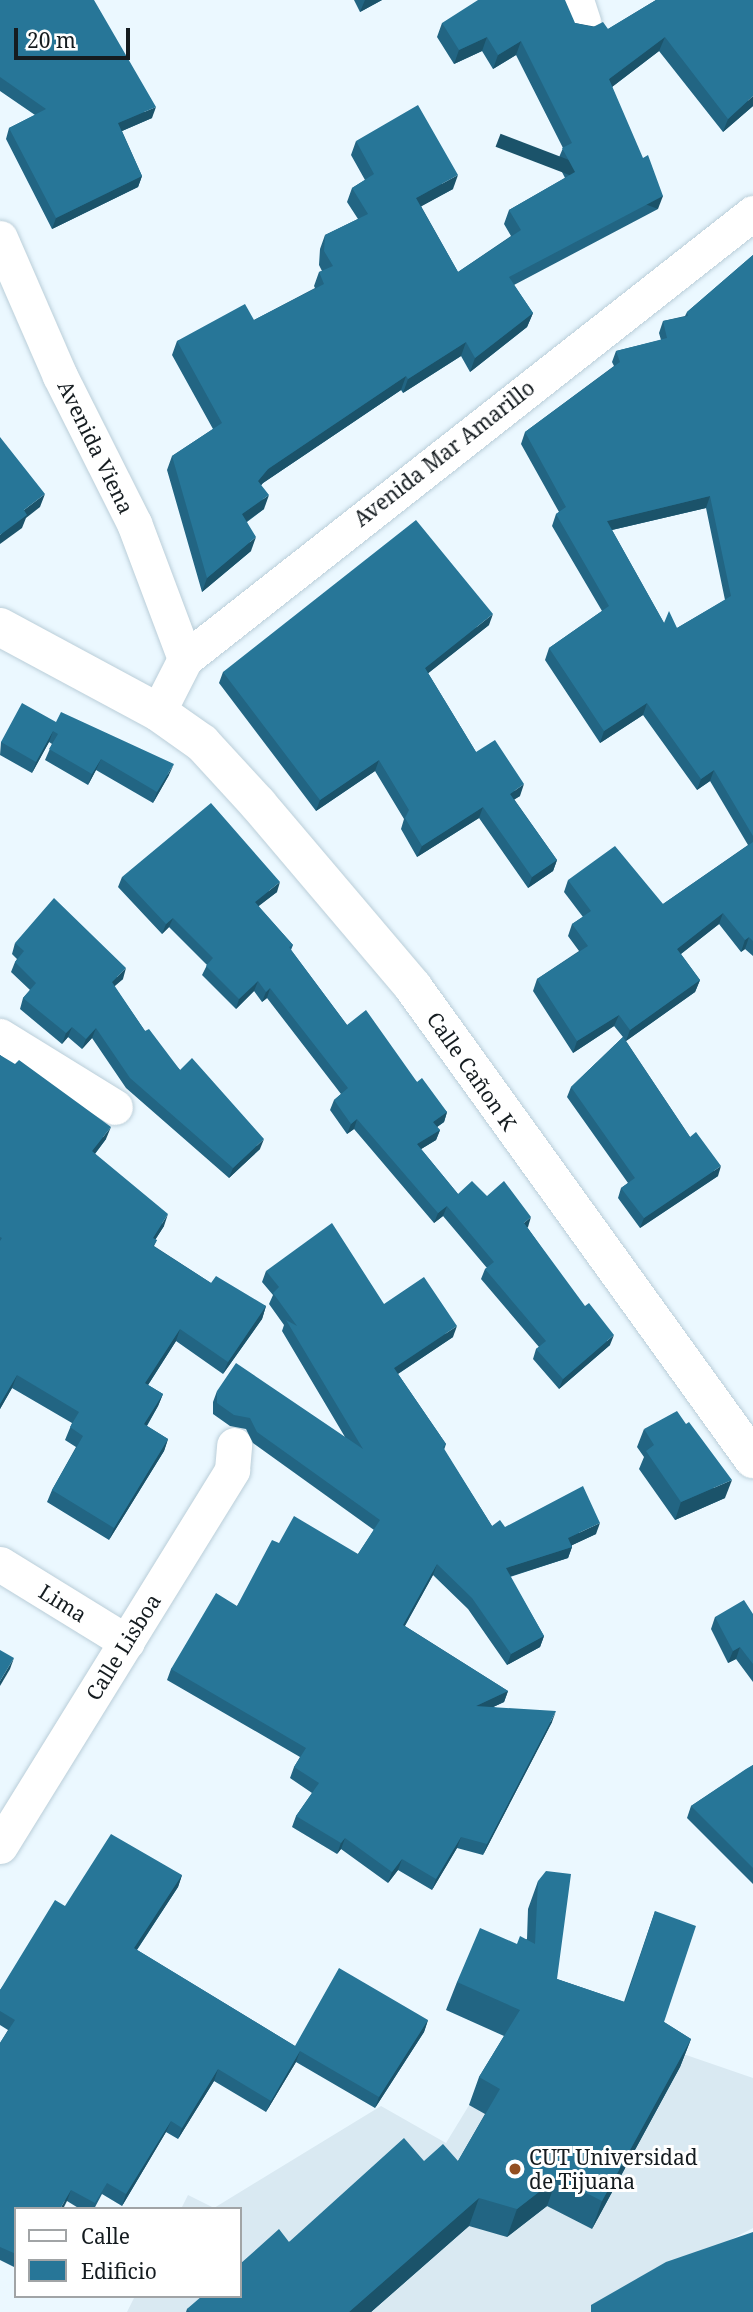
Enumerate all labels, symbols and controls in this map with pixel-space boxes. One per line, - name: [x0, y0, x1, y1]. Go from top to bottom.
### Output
- scale bar: [18, 14, 133, 58]
- text: 20 m: [27, 26, 76, 54]
- street label: Avenida Mar Amarillo: [349, 375, 539, 531]
- street label: Avenida Viena: [53, 376, 139, 518]
- street label: Calle Cañon K: [422, 1007, 522, 1135]
- street label: Lima: [34, 1579, 92, 1627]
- street label: Calle Lisboa: [80, 1589, 166, 1705]
- place label: CUT Universidad de Tijuana: [529, 2144, 698, 2194]
- marker: CUT Universidad de Tijuana: [507, 2161, 523, 2177]
- legend: [14, 2207, 242, 2298]
- text: Calle: [81, 2222, 130, 2250]
- text: Edificio: [81, 2257, 157, 2285]

